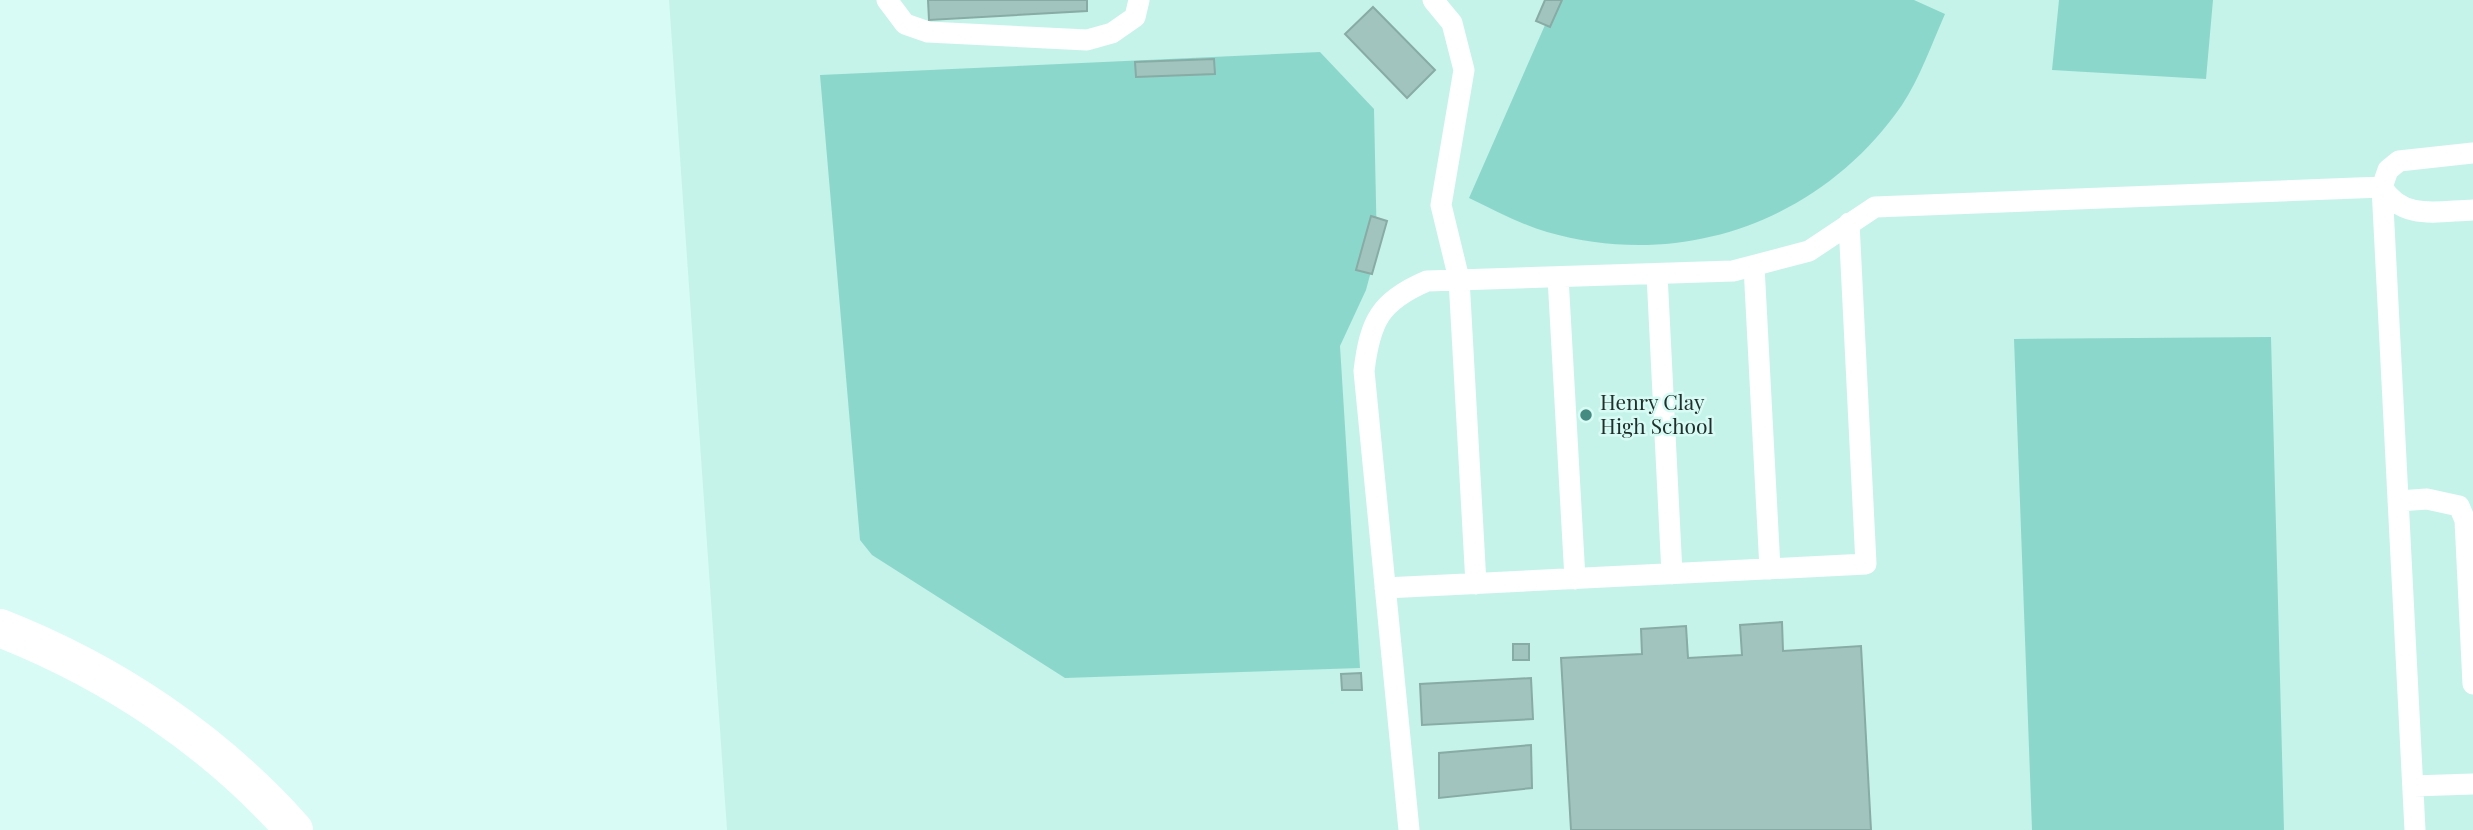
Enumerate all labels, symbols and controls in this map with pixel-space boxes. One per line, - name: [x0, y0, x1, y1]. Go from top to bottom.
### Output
- place label: Henry Clay High School: [1600, 387, 1713, 439]
- marker: Henry Clay High School: [1578, 407, 1594, 423]

